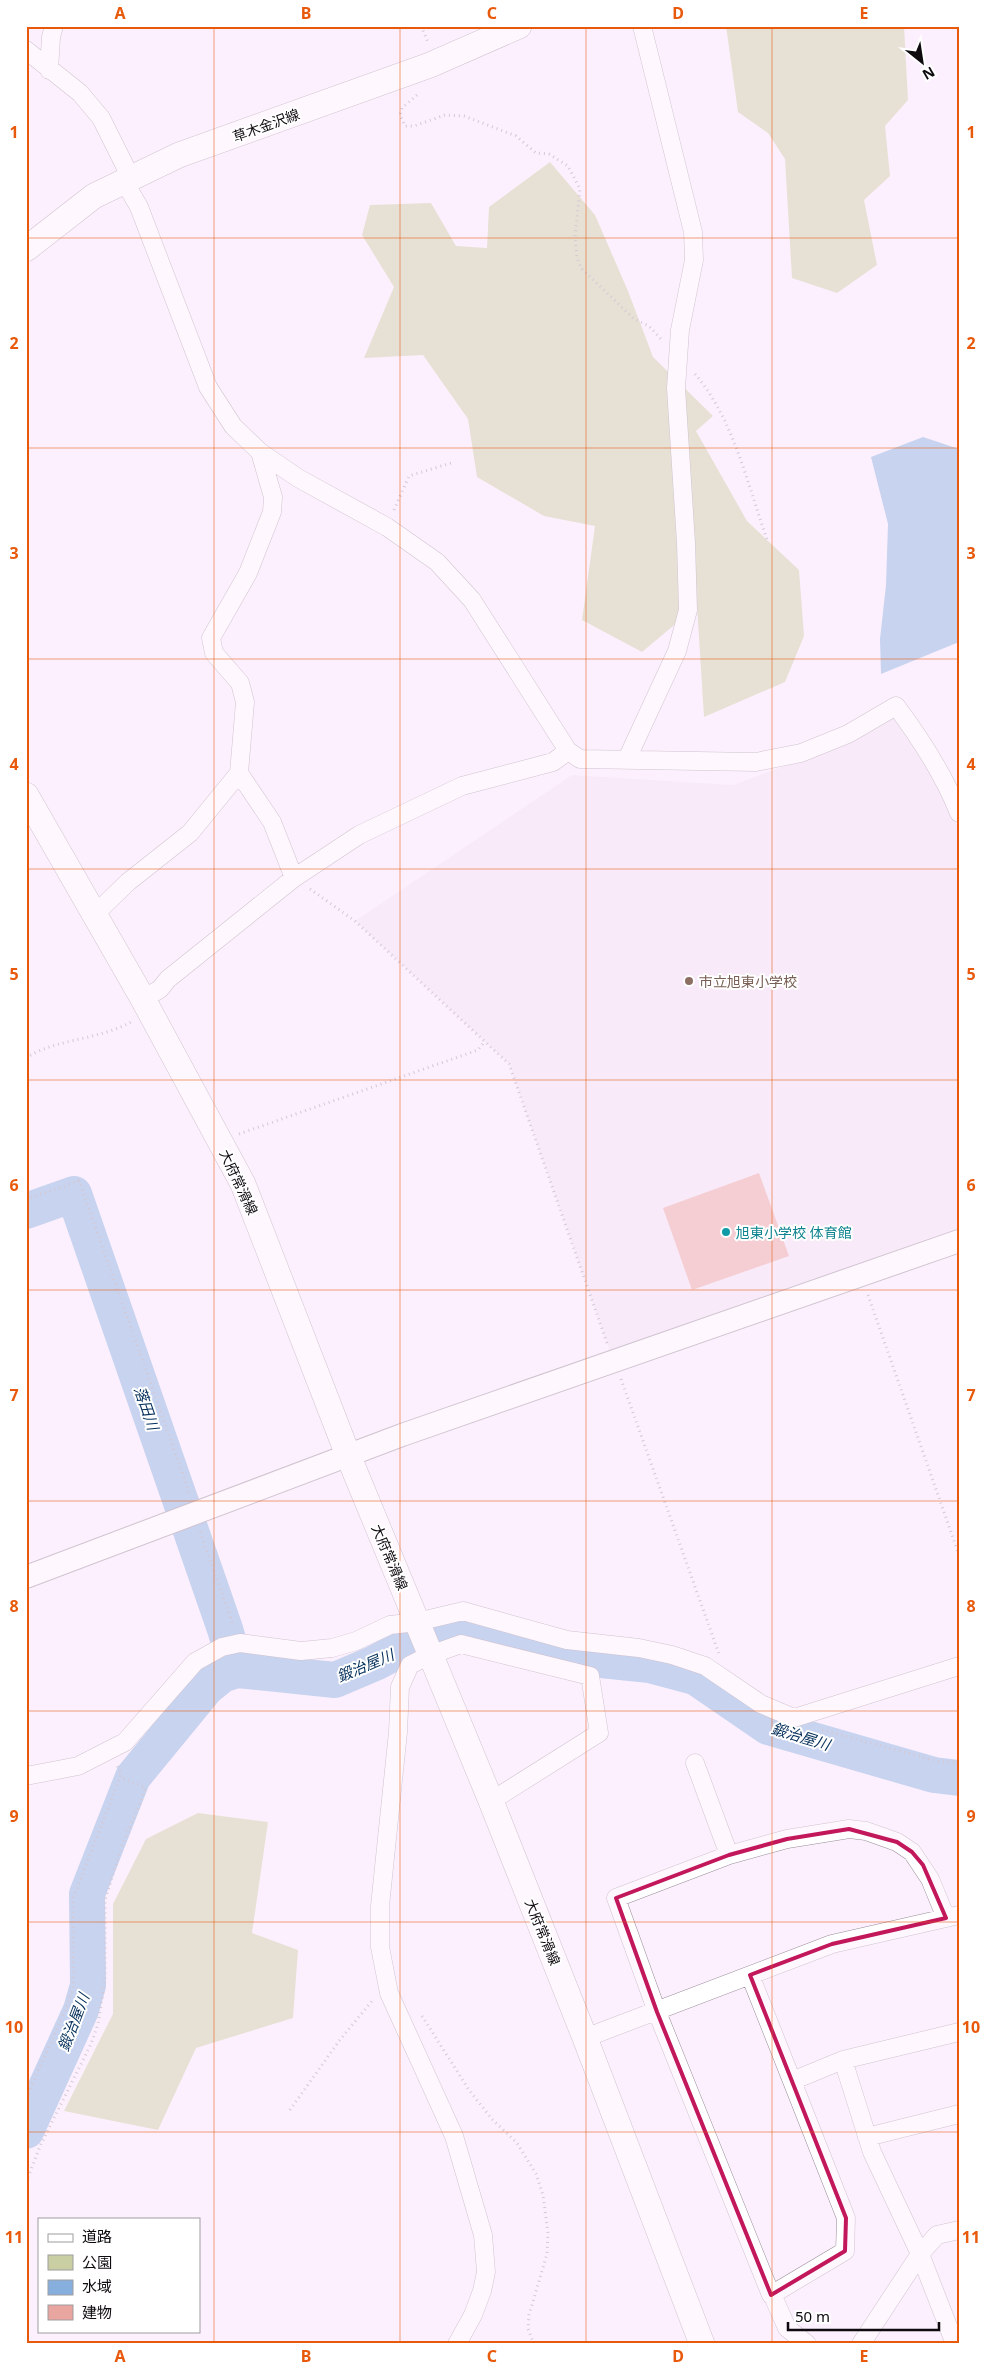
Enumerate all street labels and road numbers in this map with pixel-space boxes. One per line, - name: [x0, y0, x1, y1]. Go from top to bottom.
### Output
- street label: 草木金沢線: [230, 104, 302, 146]
- street label: 大府常滑線: [216, 1146, 262, 1218]
- street label: 大府常滑線: [368, 1521, 412, 1593]
- street label: 大府常滑線: [521, 1896, 565, 1968]

